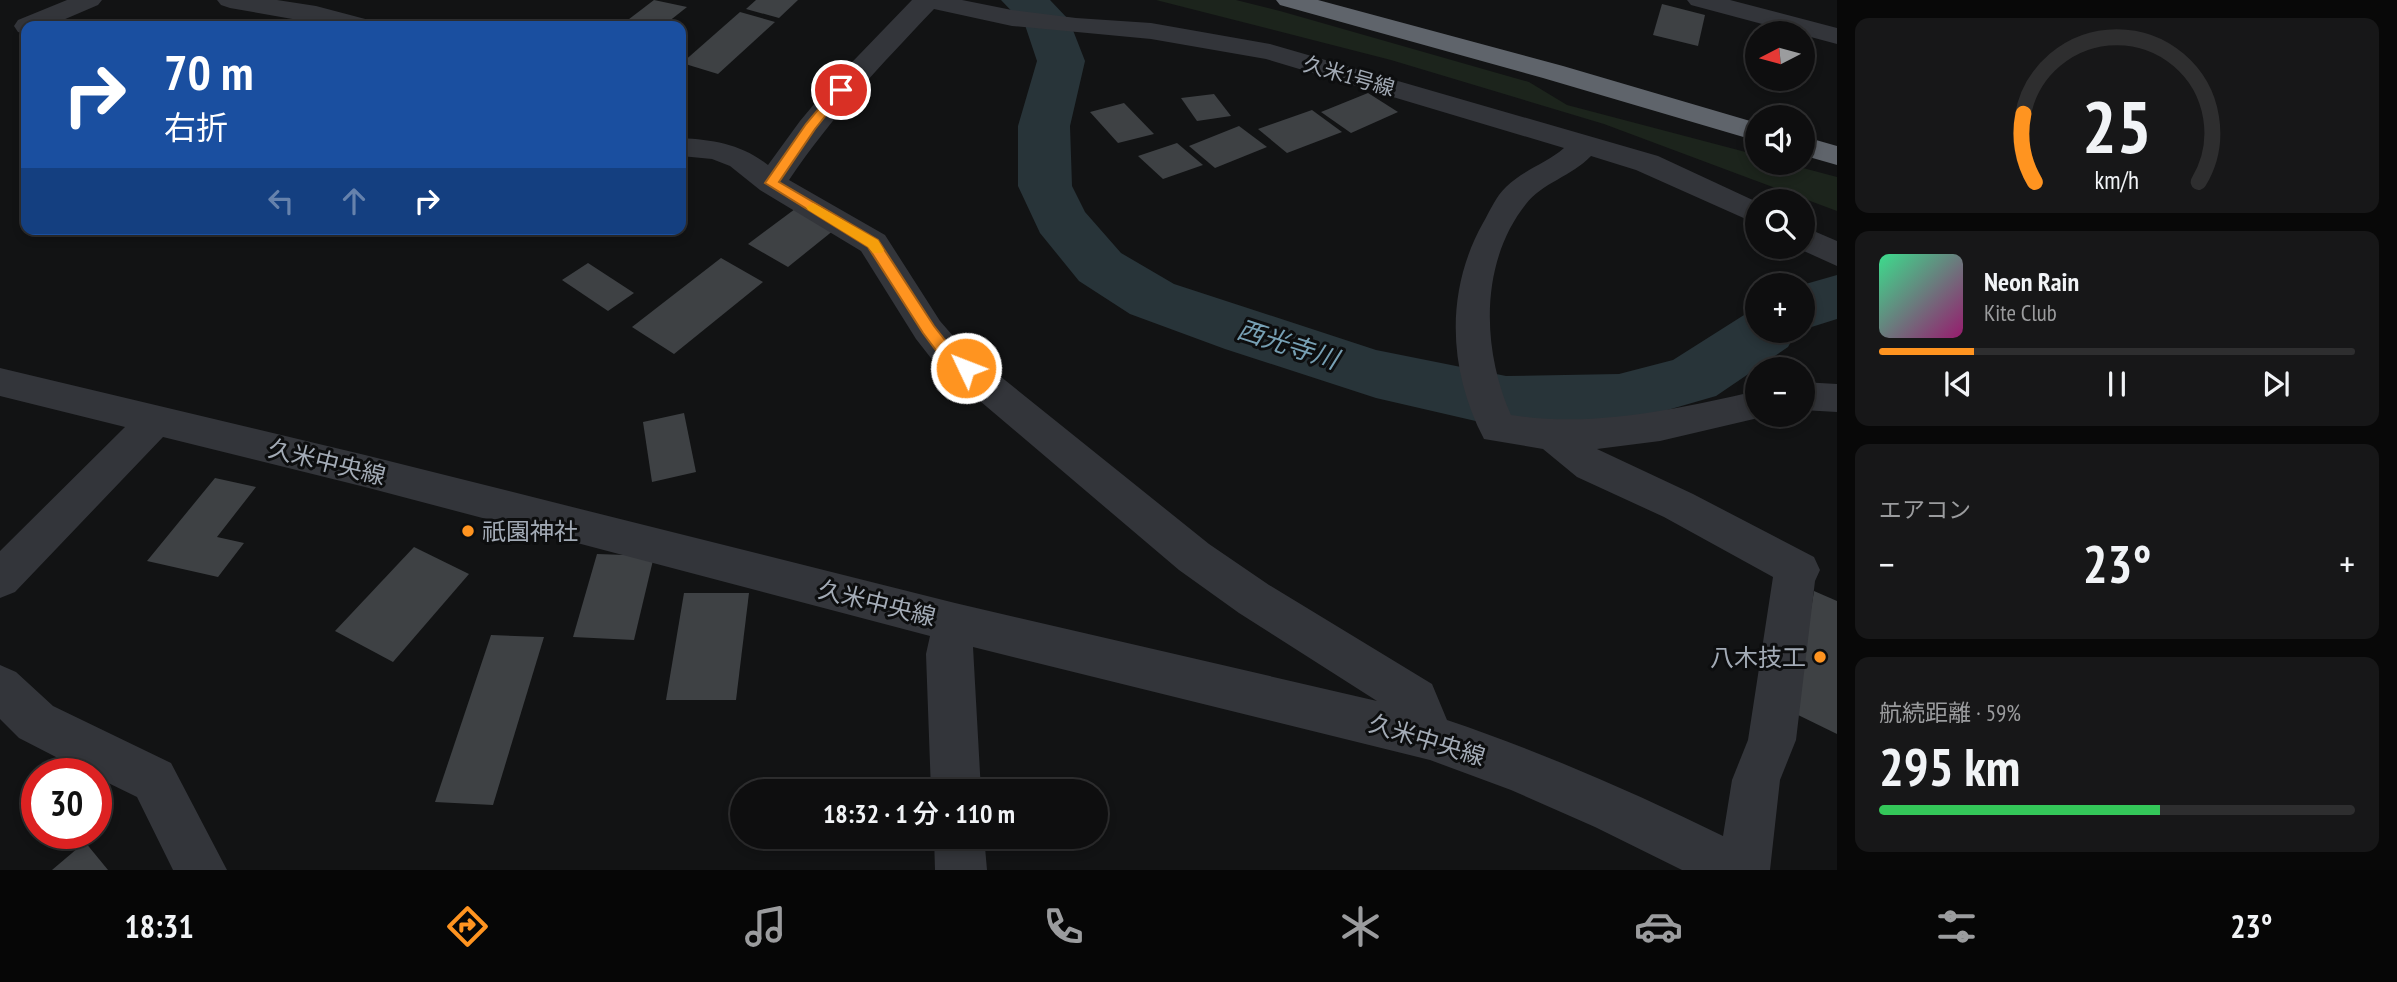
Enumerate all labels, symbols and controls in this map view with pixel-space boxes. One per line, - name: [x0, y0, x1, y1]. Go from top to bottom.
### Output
- north arrow: [1745, 21, 1815, 91]
- map controls: [1745, 21, 1815, 427]
- text: 70 m: [164, 40, 253, 104]
- icon: right: [49, 49, 140, 140]
- street label: 久米1号線: [1300, 50, 1398, 102]
- pin: [811, 60, 871, 120]
- icon: arrive: [822, 71, 860, 109]
- text: 25: [2082, 78, 2152, 172]
- button: sound: [1745, 105, 1815, 175]
- text: 右折: [164, 106, 228, 148]
- text: km/h: [2095, 163, 2139, 195]
- icon: left: [262, 182, 300, 220]
- icon: ahead: [335, 182, 373, 220]
- icon: right: [408, 182, 446, 220]
- button: search: [1745, 189, 1815, 259]
- text: Neon Rain: [1984, 265, 2079, 298]
- button: +: [1745, 273, 1815, 343]
- text: Kite Club: [1984, 298, 2057, 327]
- water label: 西光寺川: [1233, 312, 1345, 377]
- position arrow: [929, 331, 1003, 405]
- button: −: [1745, 357, 1815, 427]
- icon: previous: [1939, 365, 1977, 403]
- icon: pause: [2098, 365, 2136, 403]
- icon: next: [2257, 365, 2295, 403]
- street label: 久米中央線: [265, 432, 389, 492]
- text: エアコン: [1879, 495, 1971, 524]
- place label: 祇園神社: [482, 516, 578, 547]
- marker: 祇園神社: [460, 523, 476, 539]
- text: 23°: [2083, 530, 2151, 597]
- text: −: [1879, 539, 1895, 588]
- text: +: [2339, 539, 2355, 588]
- street label: 久米中央線: [815, 573, 939, 633]
- place label: 八木技工: [1710, 642, 1806, 673]
- marker: 八木技工: [1812, 649, 1828, 665]
- text: 航続距離 · 59%: [1879, 698, 2021, 727]
- street label: 久米中央線: [1365, 708, 1489, 772]
- text: 295 km: [1879, 733, 2020, 800]
- speed limit sign: 30: [21, 758, 112, 849]
- text: 18:32 · 1 分 · 110 m: [823, 797, 1015, 830]
- icon: directions: [443, 902, 492, 951]
- icon: music: [741, 902, 790, 951]
- icon: phone: [1039, 902, 1088, 951]
- icon: climate: [1336, 902, 1385, 951]
- icon: car: [1634, 902, 1683, 951]
- icon: filters: [1932, 902, 1981, 951]
- text: 18:31: [124, 905, 194, 947]
- text: 23°: [2230, 905, 2273, 947]

